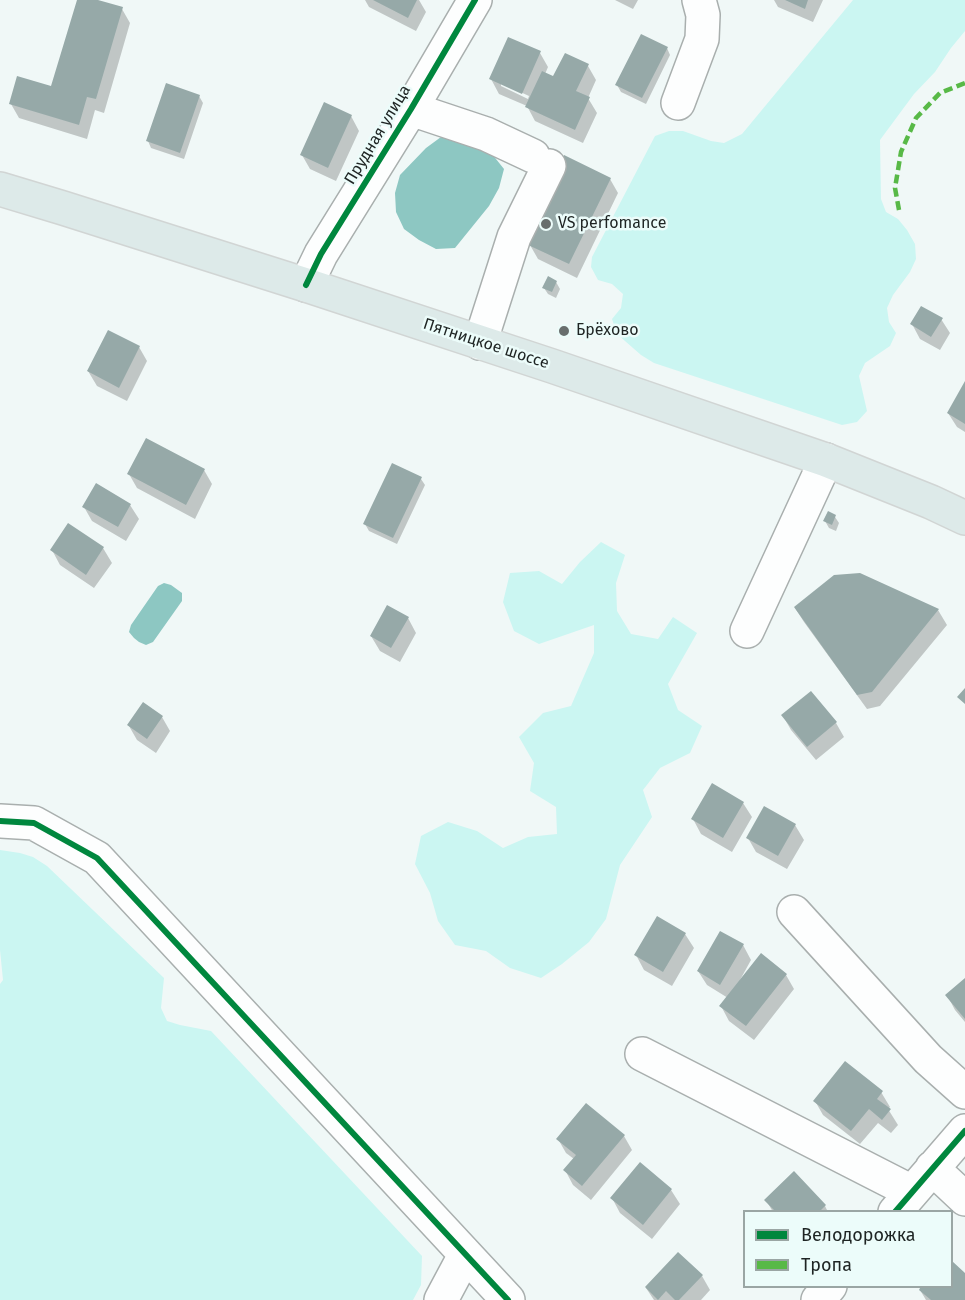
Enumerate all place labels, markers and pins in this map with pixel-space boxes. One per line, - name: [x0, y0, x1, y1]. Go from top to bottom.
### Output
- place label: VS perfomance: [558, 214, 666, 234]
- marker: VS perfomance: [539, 217, 553, 231]
- place label: Брёхово: [576, 321, 639, 341]
- marker: Брёхово: [557, 324, 571, 338]

